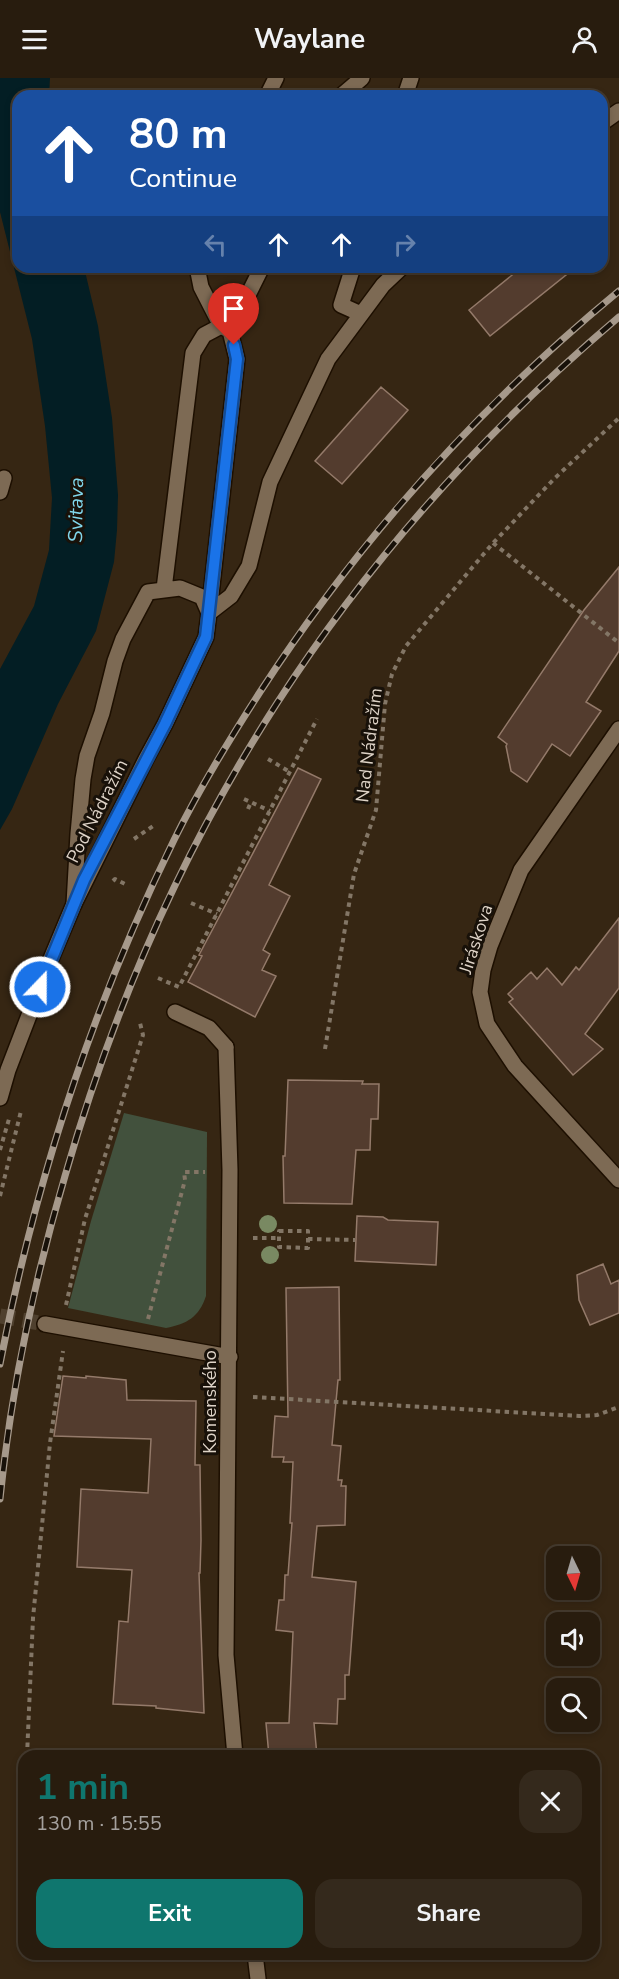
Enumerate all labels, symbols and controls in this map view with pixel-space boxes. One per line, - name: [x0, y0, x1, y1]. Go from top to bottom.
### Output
- text: Waylane: [254, 21, 365, 58]
- icon: menu: [18, 23, 51, 56]
- icon: person: [568, 23, 601, 56]
- text: 80 m: [129, 106, 228, 163]
- icon: ahead: [30, 114, 108, 192]
- text: Continue: [129, 160, 237, 197]
- icon: left: [199, 228, 232, 261]
- icon: ahead: [262, 228, 295, 261]
- icon: ahead: [325, 228, 358, 261]
- icon: right: [388, 228, 421, 261]
- pin: [208, 283, 259, 345]
- icon: arrive: [217, 292, 250, 325]
- water label: Svitava: [62, 477, 90, 543]
- street label: Nad Nádražím: [350, 686, 388, 804]
- street label: Pod Nádražím: [61, 755, 133, 867]
- street label: Jiráskova: [453, 901, 499, 978]
- position arrow: [8, 955, 72, 1019]
- street label: Komenského: [198, 1350, 222, 1454]
- north arrow: [546, 1546, 600, 1600]
- map controls: [546, 1546, 600, 1732]
- button: sound: [546, 1612, 600, 1666]
- button: search: [546, 1678, 600, 1732]
- text: 1 min: [36, 1763, 129, 1812]
- button: close: [519, 1770, 582, 1833]
- text: 130 m · 15:55: [36, 1810, 162, 1837]
- button: Exit: [36, 1879, 303, 1948]
- button: Share: [315, 1879, 582, 1948]

